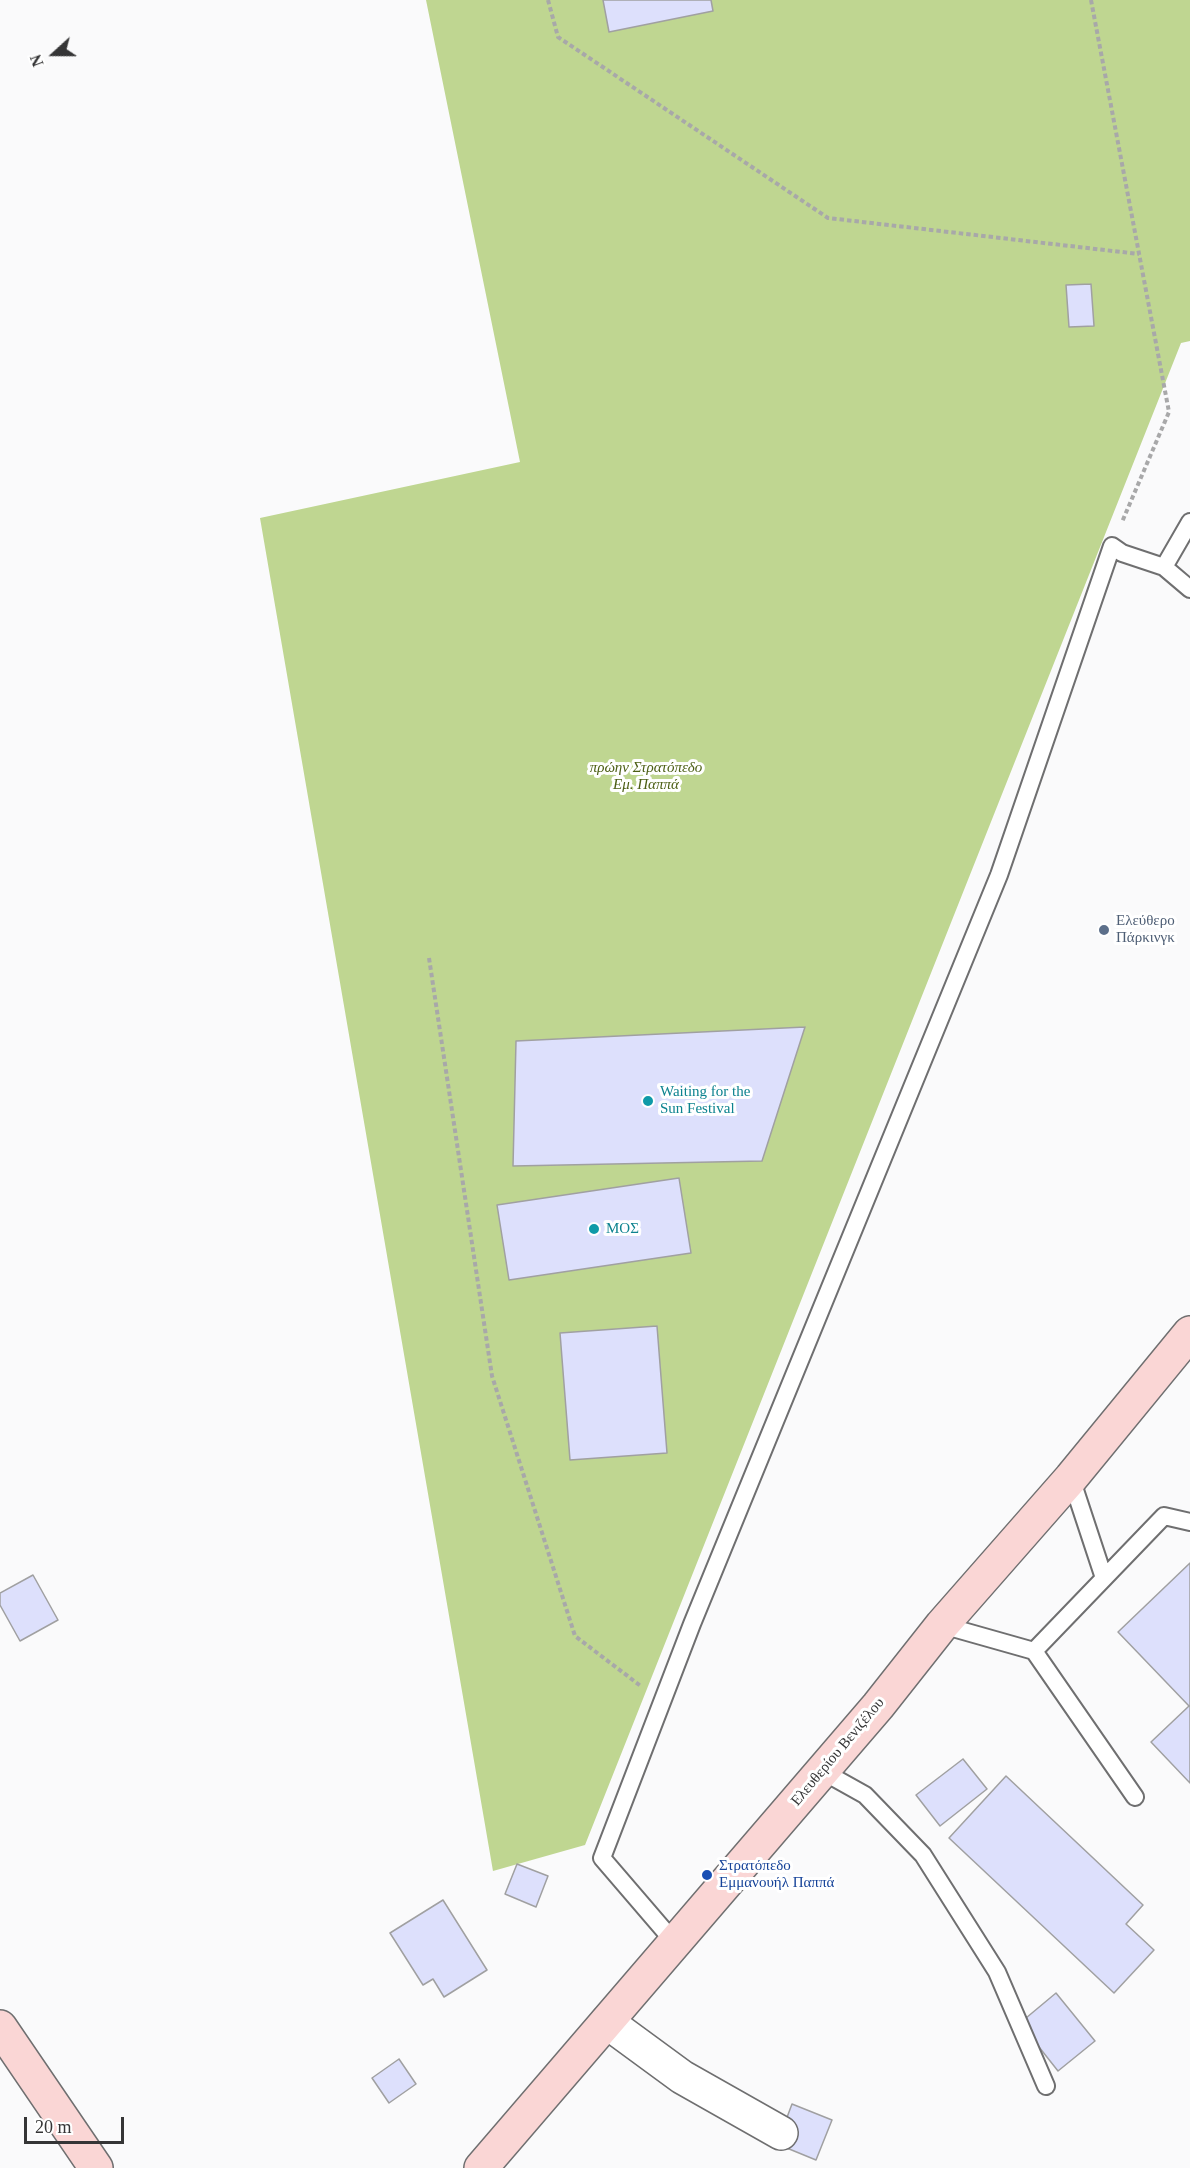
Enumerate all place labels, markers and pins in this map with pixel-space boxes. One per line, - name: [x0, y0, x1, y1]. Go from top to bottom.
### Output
- place label: Ελεύθερο Πάρκινγκ: [1116, 912, 1175, 947]
- marker: Ελεύθερο Πάρκινγκ: [1097, 923, 1111, 937]
- place label: Waiting for the Sun Festival: [660, 1083, 750, 1118]
- marker: Waiting for the Sun Festival: [641, 1094, 655, 1108]
- place label: ΜΟΣ: [606, 1220, 639, 1238]
- marker: ΜΟΣ: [587, 1222, 601, 1236]
- place label: Στρατόπεδο Εμμανουήλ Παππά: [719, 1857, 834, 1892]
- marker: Στρατόπεδο Εμμανουήλ Παππά: [700, 1868, 714, 1882]

